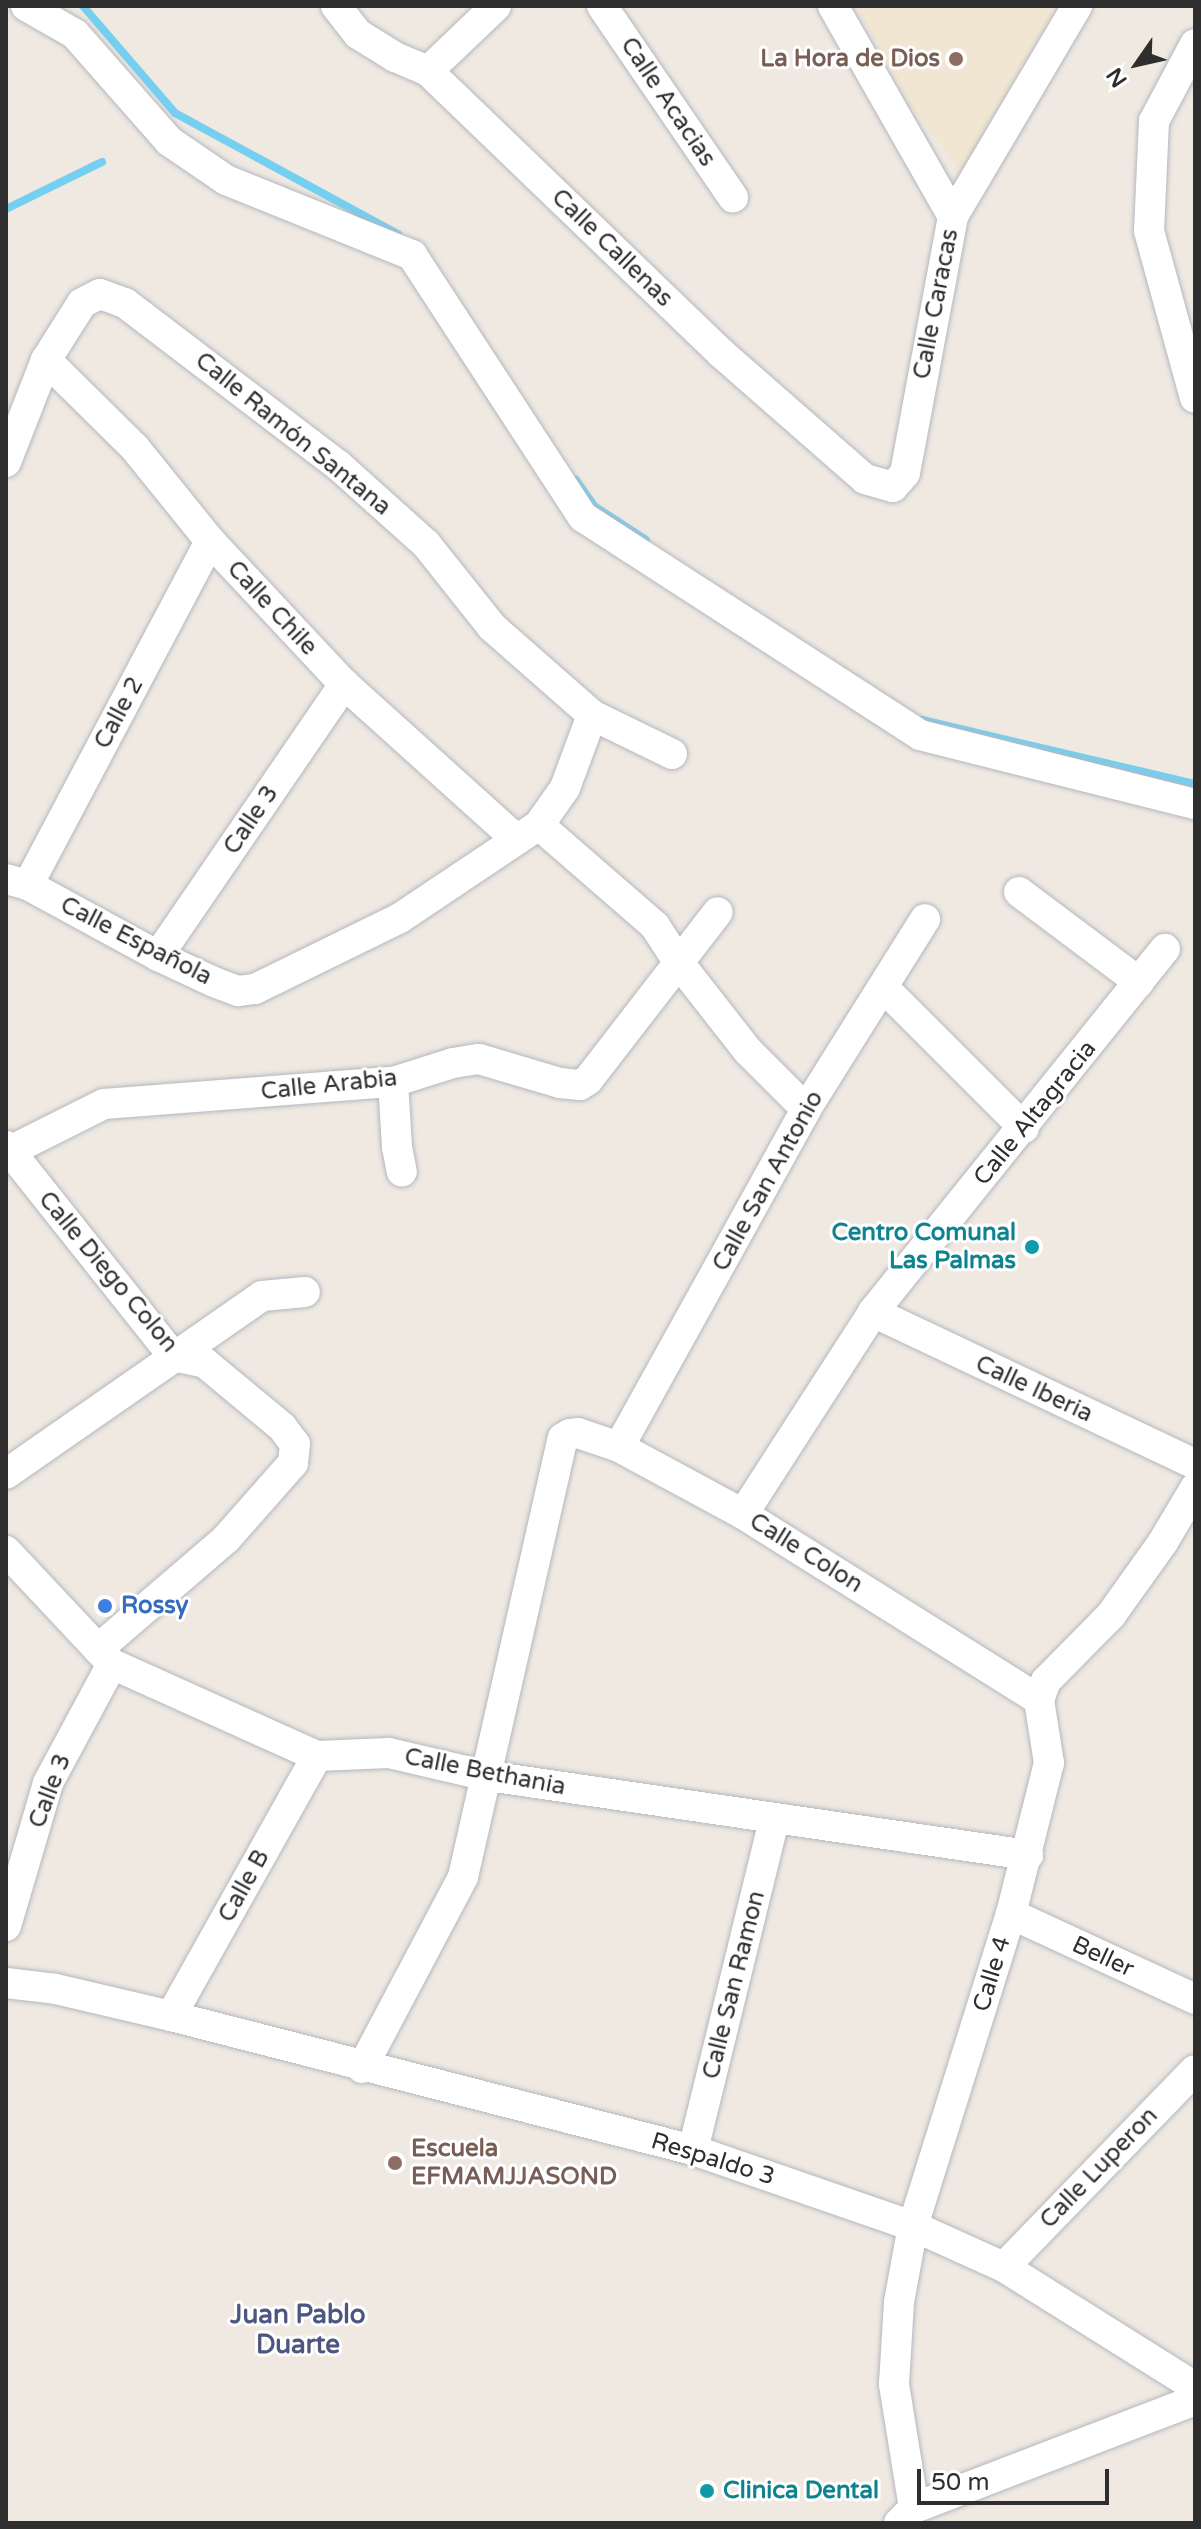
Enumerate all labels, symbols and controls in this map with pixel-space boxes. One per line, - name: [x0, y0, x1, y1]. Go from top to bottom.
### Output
- north arrow: [1097, 24, 1177, 104]
- street label: Calle Acacias: [614, 32, 722, 172]
- place label: La Hora de Dios: [760, 45, 940, 73]
- marker: La Hora de Dios: [947, 50, 965, 68]
- text: N: [1101, 63, 1133, 92]
- street label: Calle Callenas: [545, 183, 679, 313]
- street label: Calle Caracas: [907, 226, 965, 382]
- street label: Calle Ramón Santana: [189, 346, 397, 522]
- street label: Calle Chile: [221, 555, 323, 661]
- street label: Calle 2: [88, 672, 150, 754]
- street label: Calle 3: [218, 780, 284, 860]
- street label: Calle Española: [56, 891, 216, 991]
- street label: Calle Altagracia: [968, 1035, 1102, 1191]
- street label: Calle Arabia: [259, 1064, 399, 1106]
- street label: Calle San Antonio: [706, 1086, 830, 1276]
- street label: Calle Diego Colon: [32, 1186, 184, 1358]
- place label: Centro Comunal Las Palmas: [831, 1219, 1016, 1275]
- marker: Centro Comunal Las Palmas: [1023, 1238, 1041, 1256]
- street label: Calle Iberia: [971, 1349, 1097, 1429]
- street label: Calle Colon: [744, 1507, 868, 1599]
- place label: Rossy: [121, 1592, 189, 1620]
- marker: Rossy: [96, 1597, 114, 1615]
- street label: Calle Bethania: [402, 1742, 568, 1802]
- street label: Calle 3: [23, 1750, 77, 1832]
- street label: Calle B: [212, 1845, 276, 1927]
- street label: Calle San Ramon: [697, 1888, 771, 2082]
- street label: Beller: [1068, 1930, 1138, 1984]
- street label: Calle 4: [967, 1933, 1017, 2015]
- street label: Calle Luperon: [1034, 2101, 1164, 2235]
- street label: Respaldo 3: [648, 2127, 778, 2191]
- place label: Escuela EFMAMJJASOND: [411, 2135, 617, 2191]
- marker: Escuela EFMAMJJASOND: [386, 2154, 404, 2172]
- district label: Juan Pablo Duarte: [230, 2299, 366, 2360]
- scale bar: [921, 2453, 1113, 2503]
- text: 50 m: [931, 2468, 989, 2497]
- place label: Clinica Dental: [723, 2477, 879, 2505]
- marker: Clinica Dental: [698, 2482, 716, 2500]

